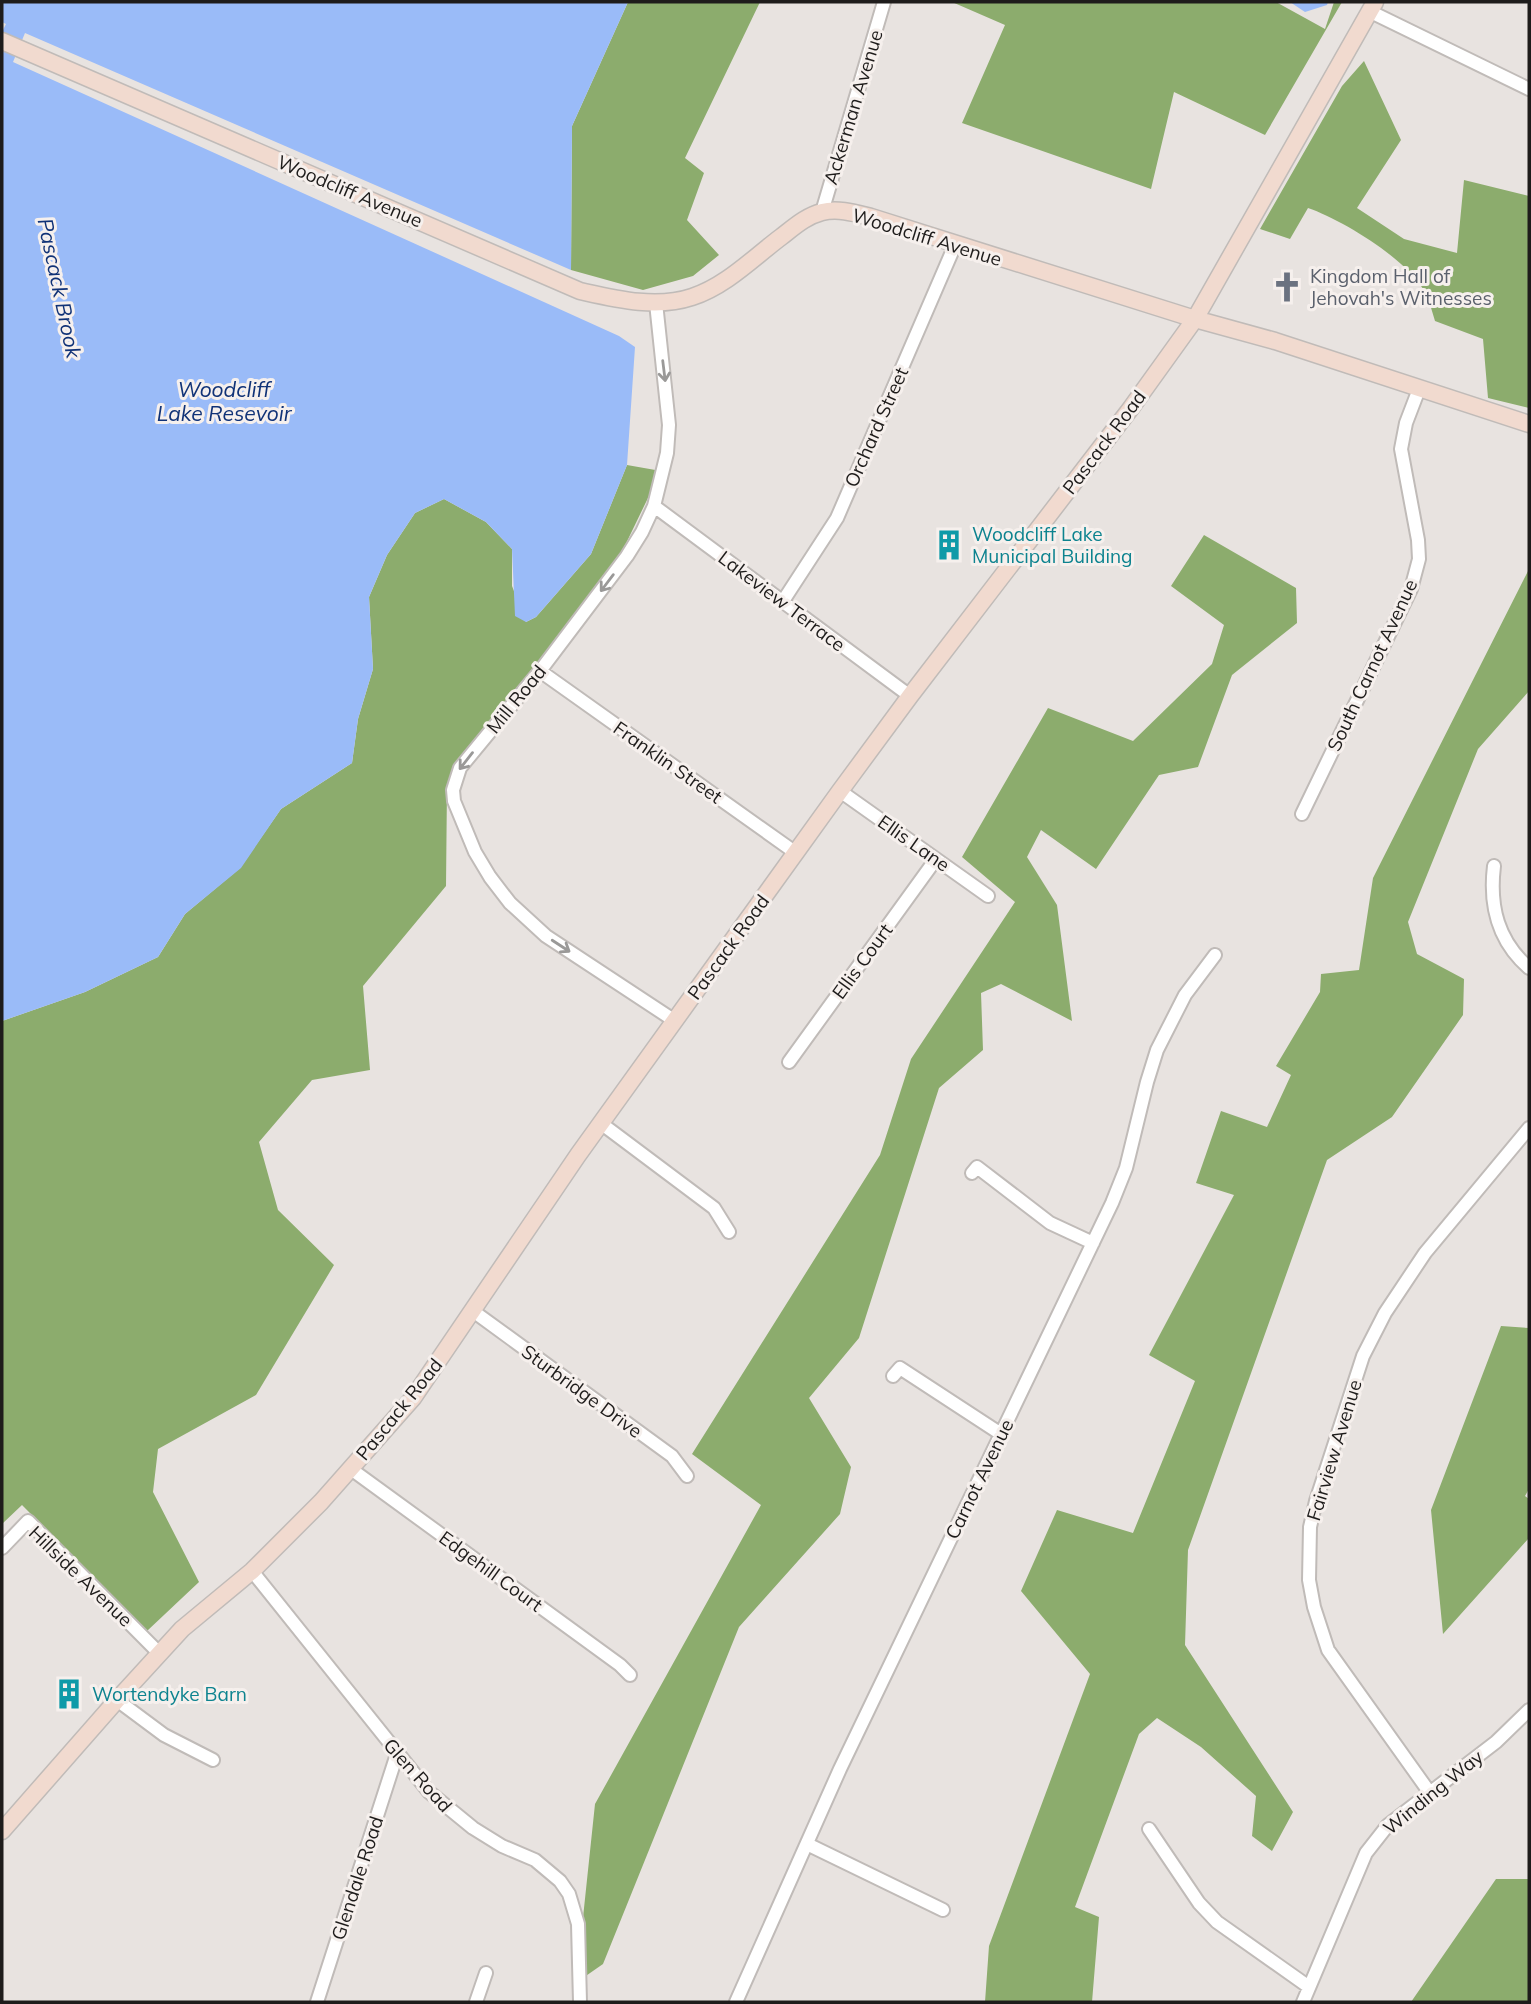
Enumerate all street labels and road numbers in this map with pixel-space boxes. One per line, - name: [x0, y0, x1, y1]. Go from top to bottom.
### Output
- street label: Ackerman Avenue: [818, 27, 888, 187]
- street label: Woodcliff Avenue: [274, 150, 426, 232]
- street label: Woodcliff Avenue: [849, 203, 1005, 271]
- street label: Orchard Street: [839, 363, 913, 491]
- street label: Pascack Road: [1057, 385, 1151, 499]
- street label: Lakeview Terrace: [714, 545, 850, 657]
- street label: South Carnot Avenue: [1322, 575, 1422, 755]
- street label: Mill Road: [481, 660, 551, 738]
- street label: Franklin Street: [609, 716, 727, 809]
- street label: Ellis Lane: [873, 810, 955, 876]
- street label: Pascack Road: [682, 890, 774, 1004]
- street label: Ellis Court: [827, 918, 898, 1003]
- street label: Sturbridge Drive: [517, 1339, 647, 1443]
- street label: Pascack Road: [351, 1353, 447, 1465]
- street label: Fairview Avenue: [1301, 1377, 1367, 1523]
- street label: Carnot Avenue: [940, 1415, 1018, 1543]
- street label: Hillside Avenue: [24, 1520, 138, 1632]
- street label: Edgehill Court: [435, 1525, 548, 1617]
- street label: Glen Road: [378, 1733, 458, 1817]
- street label: Winding Way: [1378, 1744, 1488, 1840]
- street label: Glendale Road: [326, 1813, 388, 1943]

